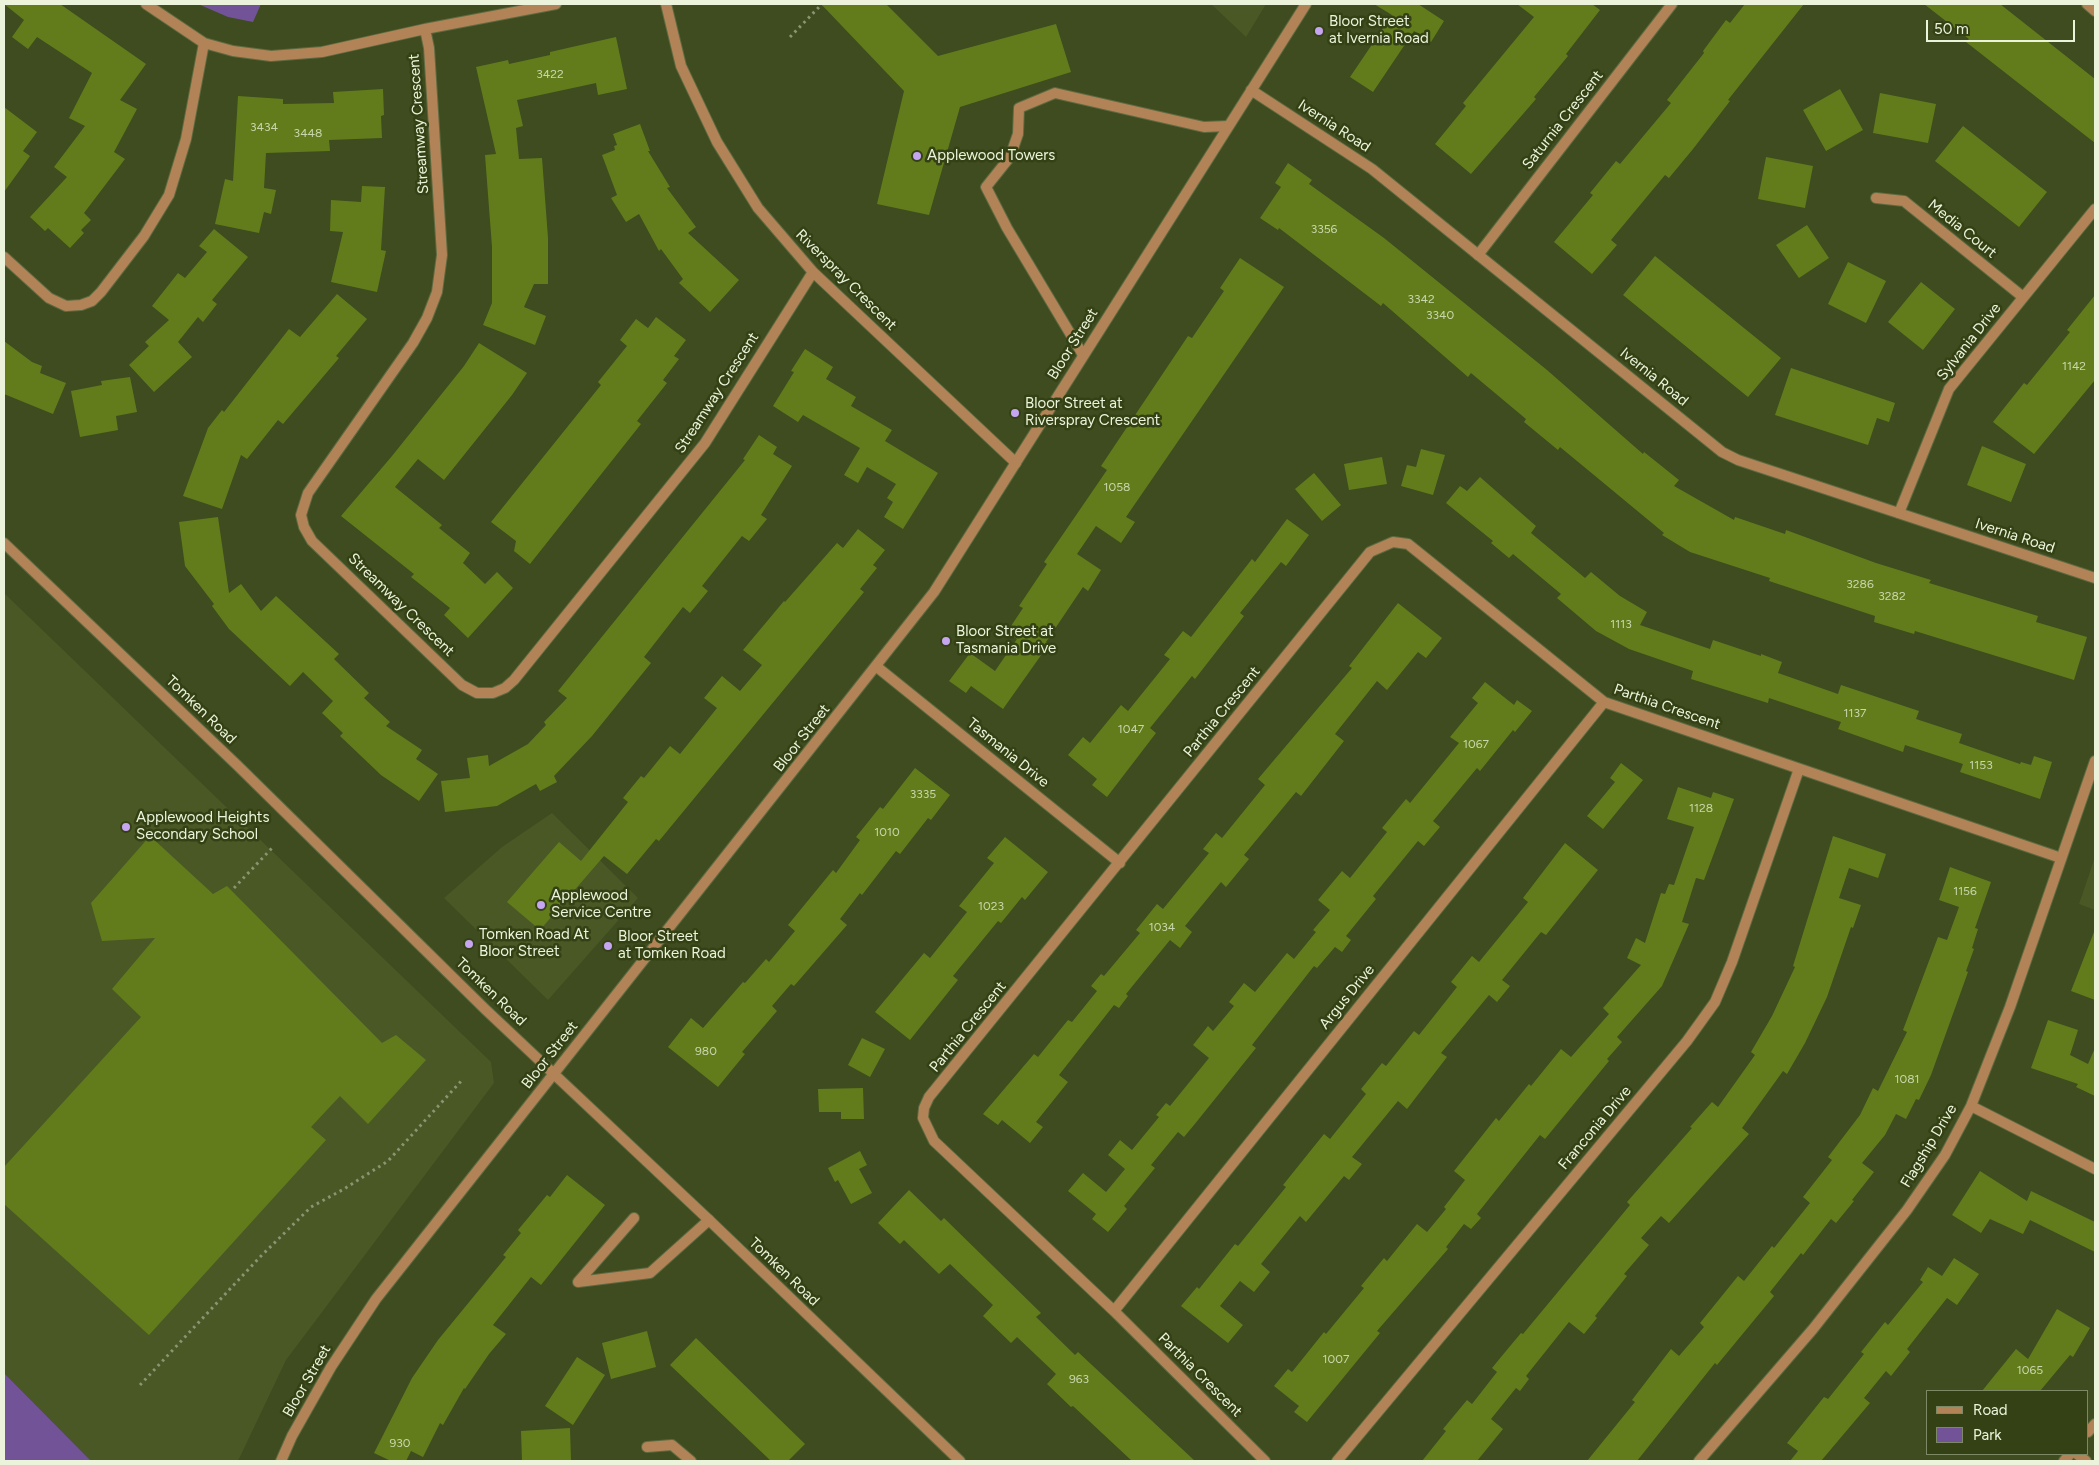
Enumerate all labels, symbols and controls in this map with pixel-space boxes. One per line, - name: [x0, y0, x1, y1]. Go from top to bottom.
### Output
- scale bar: [1929, 10, 2078, 42]
- place label: Bloor Street at Ivernia Road: [1329, 13, 1429, 48]
- text: 50 m: [1934, 20, 1969, 38]
- marker: Bloor Street at Ivernia Road: [1313, 25, 1325, 37]
- street label: Streamway Crescent: [405, 53, 433, 195]
- house number: 3422: [536, 67, 564, 81]
- street label: Saturnia Crescent: [1519, 67, 1607, 173]
- street label: Ivernia Road: [1294, 96, 1374, 156]
- house number: 3434: [250, 120, 278, 134]
- house number: 3448: [294, 126, 322, 140]
- place label: Applewood Towers: [927, 147, 1055, 165]
- marker: Applewood Towers: [911, 150, 923, 162]
- street label: Media Court: [1924, 196, 2000, 262]
- house number: 3356: [1311, 222, 1337, 236]
- street label: Riverspray Crescent: [792, 226, 900, 334]
- house number: 3342: [1407, 292, 1435, 306]
- street label: Sylvania Drive: [1933, 300, 2005, 384]
- street label: Bloor Street: [1044, 305, 1102, 383]
- house number: 3340: [1426, 308, 1454, 322]
- street label: Streamway Crescent: [671, 329, 763, 457]
- street label: Ivernia Road: [1616, 344, 1692, 410]
- house number: 1142: [2062, 359, 2086, 373]
- place label: Bloor Street at Riverspray Crescent: [1025, 395, 1160, 430]
- marker: Bloor Street at Riverspray Crescent: [1009, 407, 1021, 419]
- house number: 1058: [1104, 480, 1130, 494]
- street label: Ivernia Road: [1973, 515, 2057, 557]
- street label: Streamway Crescent: [344, 550, 458, 660]
- house number: 3286: [1846, 577, 1874, 591]
- house number: 3282: [1878, 589, 1906, 603]
- house number: 1113: [1610, 617, 1632, 631]
- place label: Bloor Street at Tasmania Drive: [956, 623, 1056, 658]
- marker: Bloor Street at Tasmania Drive: [940, 635, 952, 647]
- street label: Parthia Crescent: [1180, 663, 1264, 761]
- street label: Tomken Road: [162, 672, 240, 748]
- street label: Parthia Crescent: [1611, 680, 1723, 734]
- street label: Bloor Street: [770, 701, 834, 775]
- house number: 1137: [1844, 706, 1866, 720]
- street label: Tasmania Drive: [963, 714, 1053, 792]
- house number: 1047: [1118, 722, 1144, 736]
- house number: 1067: [1463, 737, 1489, 751]
- house number: 1153: [1969, 758, 1993, 772]
- house number: 3335: [910, 787, 936, 801]
- house number: 1128: [1689, 801, 1713, 815]
- place label: Applewood Heights Secondary School: [136, 809, 269, 844]
- marker: Applewood Heights Secondary School: [120, 821, 132, 833]
- house number: 1010: [874, 825, 900, 839]
- house number: 1156: [1953, 884, 1977, 898]
- place label: Applewood Service Centre: [551, 887, 651, 922]
- marker: Applewood Service Centre: [535, 899, 547, 911]
- house number: 1023: [978, 899, 1004, 913]
- house number: 1034: [1149, 920, 1175, 934]
- place label: Tomken Road At Bloor Street: [479, 926, 589, 961]
- place label: Bloor Street at Tomken Road: [618, 928, 726, 963]
- marker: Tomken Road At Bloor Street: [463, 938, 475, 950]
- marker: Bloor Street at Tomken Road: [602, 940, 614, 952]
- street label: Tomken Road: [452, 954, 530, 1030]
- street label: Argus Drive: [1316, 961, 1378, 1033]
- street label: Parthia Crescent: [926, 978, 1010, 1076]
- street label: Bloor Street: [518, 1018, 582, 1092]
- house number: 980: [695, 1044, 717, 1058]
- house number: 1081: [1895, 1072, 1919, 1086]
- street label: Franconia Drive: [1555, 1082, 1635, 1174]
- street label: Flagship Drive: [1897, 1101, 1961, 1191]
- street label: Tomken Road: [745, 1234, 823, 1310]
- street label: Parthia Crescent: [1154, 1329, 1246, 1421]
- street label: Bloor Street: [279, 1342, 335, 1420]
- house number: 1007: [1323, 1352, 1349, 1366]
- house number: 1065: [2017, 1363, 2043, 1377]
- house number: 963: [1069, 1372, 1089, 1386]
- legend: [1926, 1390, 2089, 1455]
- text: Road: [1973, 1401, 2008, 1419]
- text: Park: [1973, 1426, 2002, 1444]
- house number: 930: [389, 1436, 411, 1450]

